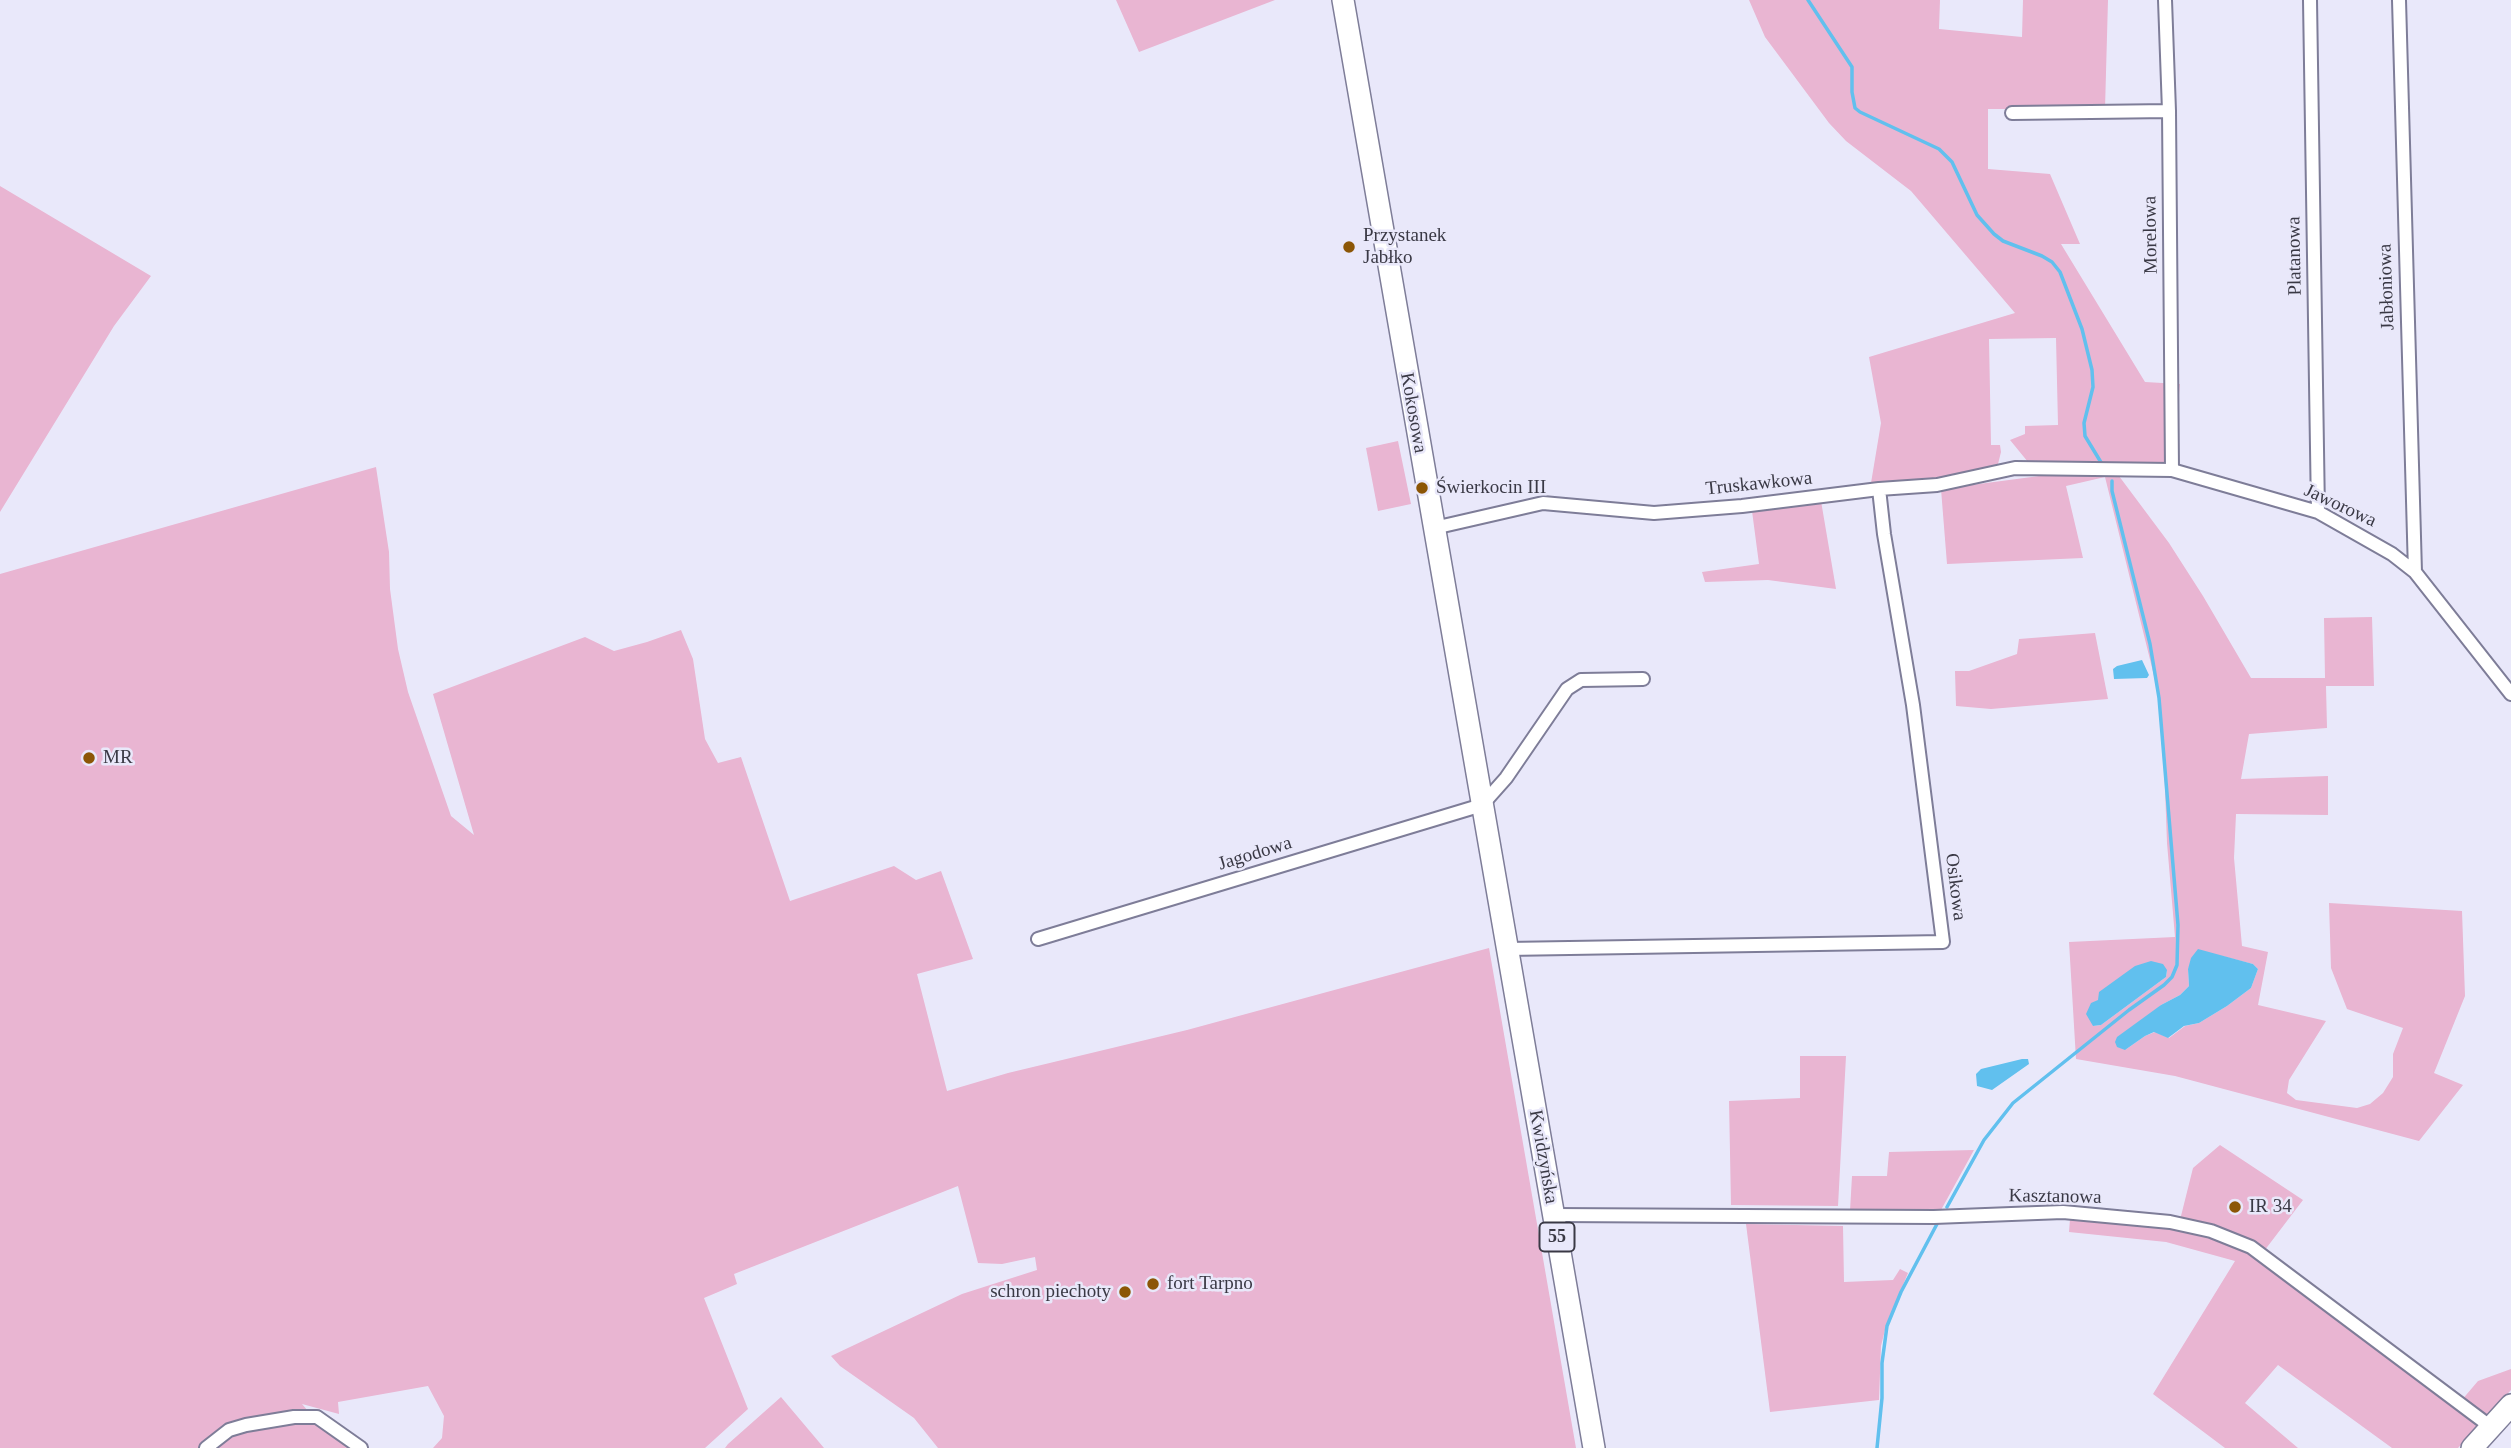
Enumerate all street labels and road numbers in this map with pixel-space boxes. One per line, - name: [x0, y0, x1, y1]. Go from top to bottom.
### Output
- street label: Morelowa: [2139, 196, 2163, 274]
- street label: Platanowa: [2283, 216, 2307, 296]
- street label: Jabłoniowa: [2374, 243, 2400, 331]
- street label: Kokosowa: [1395, 371, 1431, 455]
- street label: Truskawkowa: [1705, 467, 1813, 501]
- street label: Jaworowa: [2300, 479, 2380, 533]
- street label: Jagodowa: [1215, 832, 1295, 876]
- street label: Osikowa: [1940, 852, 1970, 922]
- street label: Kwidzyńska: [1524, 1108, 1562, 1206]
- street label: Kasztanowa: [2008, 1185, 2102, 1209]
- road number: 55: [1540, 1222, 1574, 1252]

